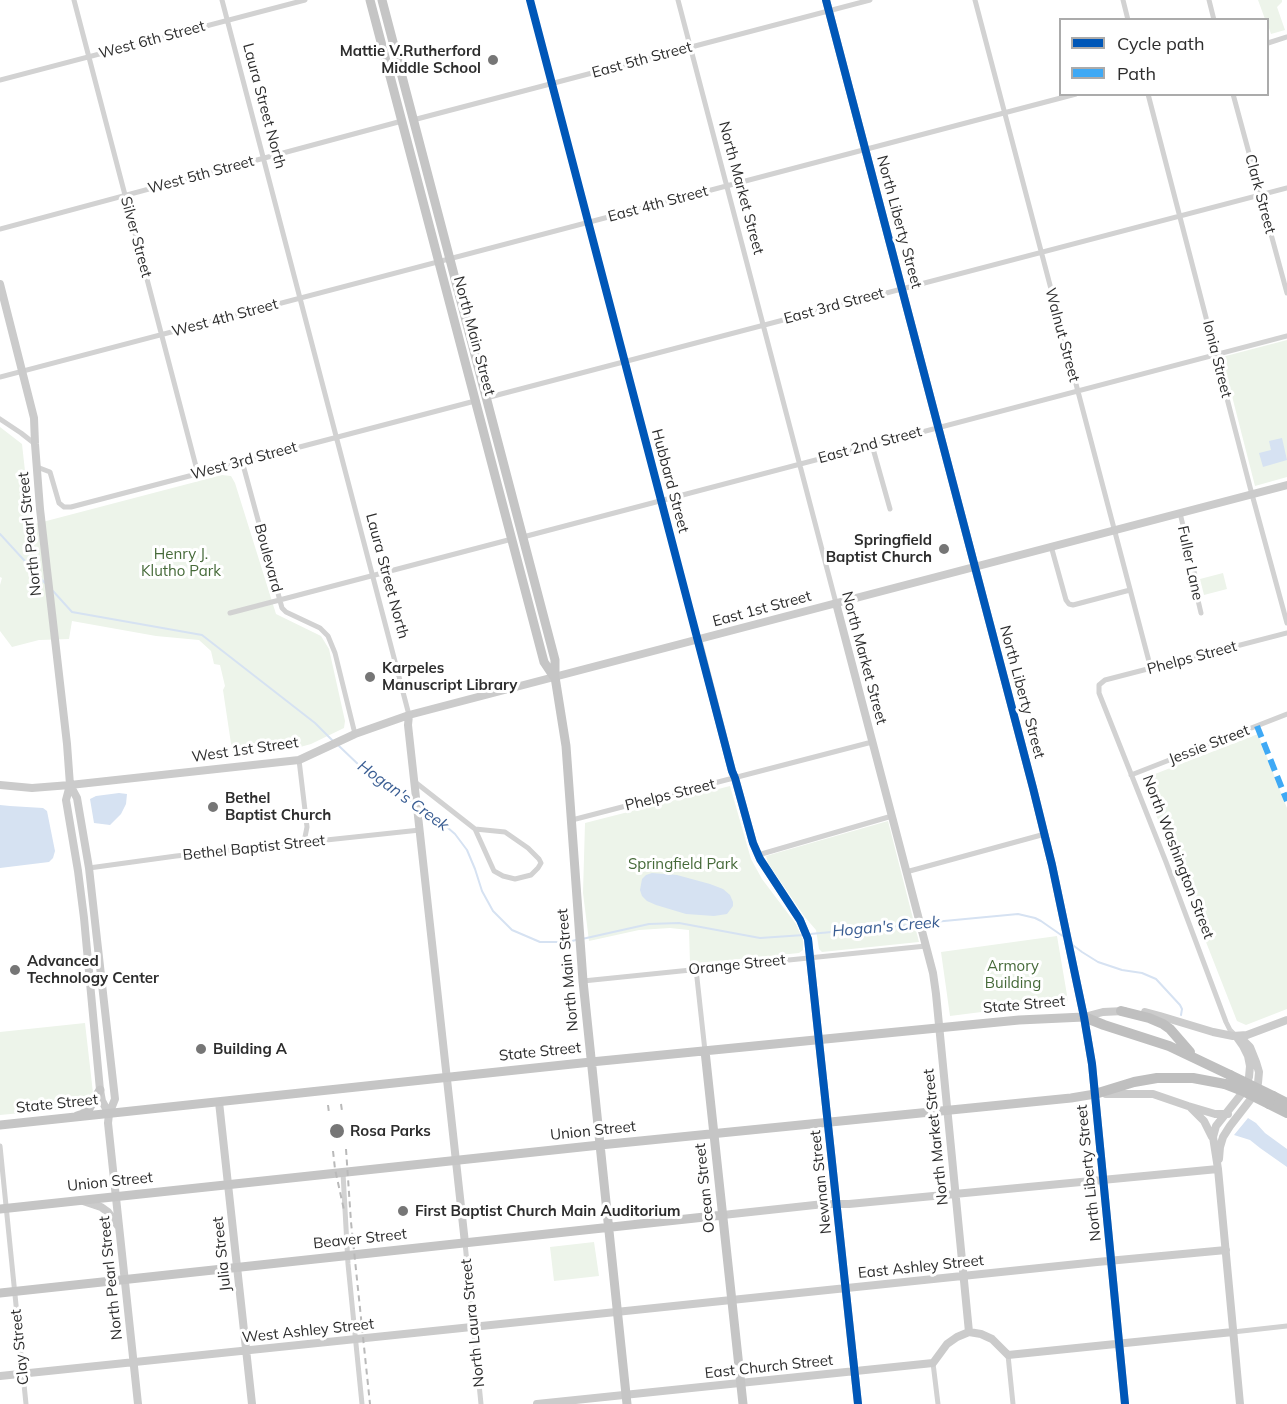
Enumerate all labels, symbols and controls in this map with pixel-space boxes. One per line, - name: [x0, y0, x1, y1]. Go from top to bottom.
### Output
- street label: West 6th Street: [97, 17, 207, 63]
- legend: [1059, 18, 1269, 96]
- text: Cycle path: [1117, 32, 1204, 55]
- street label: East 5th Street: [590, 38, 694, 82]
- street label: Laura Street North: [239, 41, 289, 171]
- place label: Mattie V.Rutherford Middle School: [340, 42, 481, 77]
- marker: Mattie V.Rutherford Middle School: [486, 53, 500, 67]
- text: Path: [1117, 62, 1156, 85]
- street label: North Market Street: [715, 119, 767, 257]
- street label: West 5th Street: [146, 152, 256, 198]
- street label: Clark Street: [1241, 152, 1279, 236]
- street label: North Liberty Street: [873, 153, 925, 291]
- street label: East 4th Street: [606, 182, 710, 226]
- street label: Silver Street: [117, 194, 155, 280]
- street label: North Main Street: [449, 274, 499, 398]
- street label: East 3rd Street: [782, 284, 886, 328]
- street label: Walnut Street: [1041, 286, 1083, 384]
- street label: West 4th Street: [170, 295, 280, 341]
- street label: Ionia Street: [1199, 318, 1235, 400]
- street label: East 2nd Street: [816, 423, 924, 467]
- street label: Hubbard Street: [647, 427, 693, 535]
- street label: West 3rd Street: [189, 438, 299, 484]
- street label: North Pearl Street: [15, 471, 45, 597]
- street label: Laura Street North: [362, 511, 412, 641]
- street label: Boulevard: [250, 522, 286, 594]
- street label: Fuller Lane: [1173, 524, 1207, 602]
- place label: Springfield Baptist Church: [826, 531, 932, 566]
- marker: Springfield Baptist Church: [937, 542, 951, 556]
- park label: Henry J. Klutho Park: [141, 545, 221, 580]
- street label: East 1st Street: [711, 587, 813, 631]
- street label: North Market Street: [838, 589, 890, 727]
- street label: North Liberty Street: [996, 623, 1048, 761]
- street label: Phelps Street: [1145, 637, 1239, 679]
- place label: Karpeles Manuscript Library: [382, 659, 517, 694]
- marker: Karpeles Manuscript Library: [363, 670, 377, 684]
- street label: Jessie Street: [1166, 721, 1252, 769]
- street label: West 1st Street: [191, 734, 299, 766]
- water label: Hogan's Creek: [354, 757, 452, 835]
- street label: North Washington Street: [1138, 773, 1218, 941]
- street label: Phelps Street: [623, 775, 717, 815]
- place label: Bethel Baptist Church: [225, 789, 331, 824]
- marker: Bethel Baptist Church: [206, 800, 220, 814]
- street label: Bethel Baptist Street: [182, 832, 326, 864]
- park label: Springfield Park: [628, 855, 738, 873]
- street label: North Main Street: [554, 908, 582, 1032]
- water label: Hogan's Creek: [831, 913, 941, 941]
- street label: Orange Street: [688, 951, 786, 979]
- place label: Advanced Technology Center: [27, 952, 159, 987]
- park label: Armory Building: [985, 957, 1041, 992]
- marker: Advanced Technology Center: [8, 963, 22, 977]
- street label: State Street: [982, 992, 1066, 1018]
- street label: State Street: [498, 1039, 582, 1065]
- place label: Building A: [213, 1040, 287, 1058]
- marker: Building A: [194, 1042, 208, 1056]
- street label: North Market Street: [920, 1068, 952, 1206]
- street label: State Street: [15, 1091, 99, 1117]
- street label: North Liberty Street: [1073, 1104, 1105, 1242]
- street label: Union Street: [549, 1118, 637, 1144]
- marker: Rosa Parks: [328, 1122, 346, 1140]
- place label: Rosa Parks: [350, 1122, 431, 1140]
- street label: Newnan Street: [807, 1129, 835, 1235]
- street label: Ocean Street: [691, 1142, 719, 1234]
- street label: Union Street: [66, 1169, 154, 1195]
- place label: First Baptist Church Main Auditorium: [415, 1202, 681, 1220]
- marker: First Baptist Church Main Auditorium: [396, 1204, 410, 1218]
- street label: North Pearl Street: [96, 1215, 126, 1341]
- street label: Julia Street: [209, 1216, 235, 1292]
- street label: Beaver Street: [312, 1225, 408, 1253]
- street label: East Ashley Street: [857, 1251, 985, 1283]
- street label: North Laura Street: [457, 1258, 489, 1388]
- street label: Clay Street: [7, 1308, 33, 1386]
- street label: West Ashley Street: [241, 1315, 375, 1347]
- street label: East Church Street: [704, 1351, 834, 1383]

